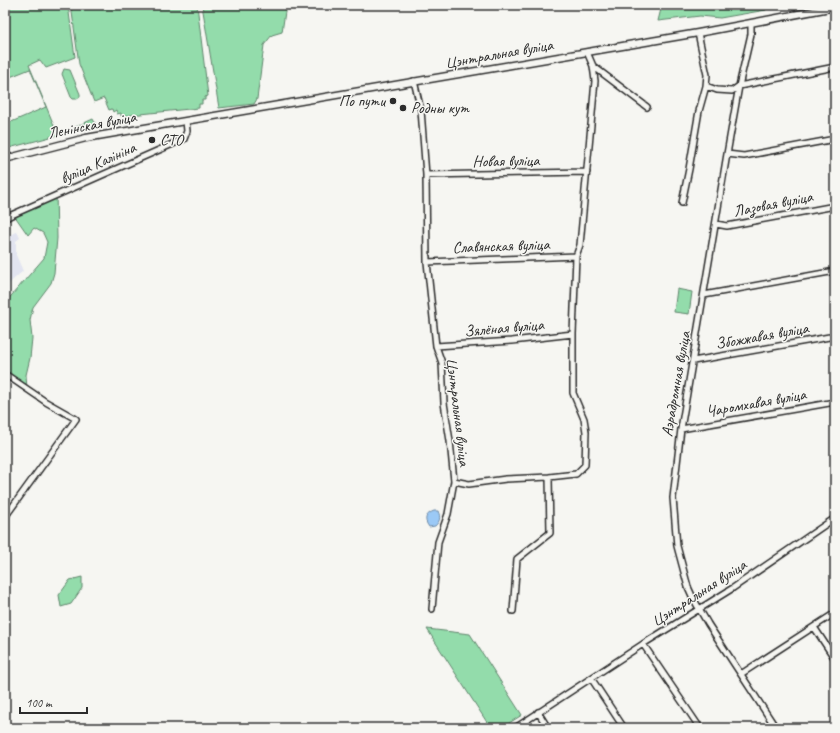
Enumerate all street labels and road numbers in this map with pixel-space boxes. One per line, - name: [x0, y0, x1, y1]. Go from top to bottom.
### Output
- street label: Цэнтральная вуліца: [444, 35, 555, 73]
- street label: Ленінская вуліца: [46, 106, 139, 143]
- street label: вуліца Калініна: [57, 137, 140, 189]
- street label: Новая вуліца: [472, 150, 541, 172]
- street label: Лазовая вуліца: [732, 186, 815, 221]
- street label: Славянская вуліца: [452, 234, 551, 258]
- street label: Зялёная вуліца: [463, 314, 546, 341]
- street label: Збожжавая вуліца: [714, 318, 811, 354]
- street label: Аэрадромная вуліца: [657, 329, 695, 438]
- street label: Цэнтральная вуліца: [441, 357, 475, 468]
- street label: Чаромхавая вуліца: [705, 384, 808, 422]
- street label: Цэнтральная вуліца: [648, 554, 751, 631]

